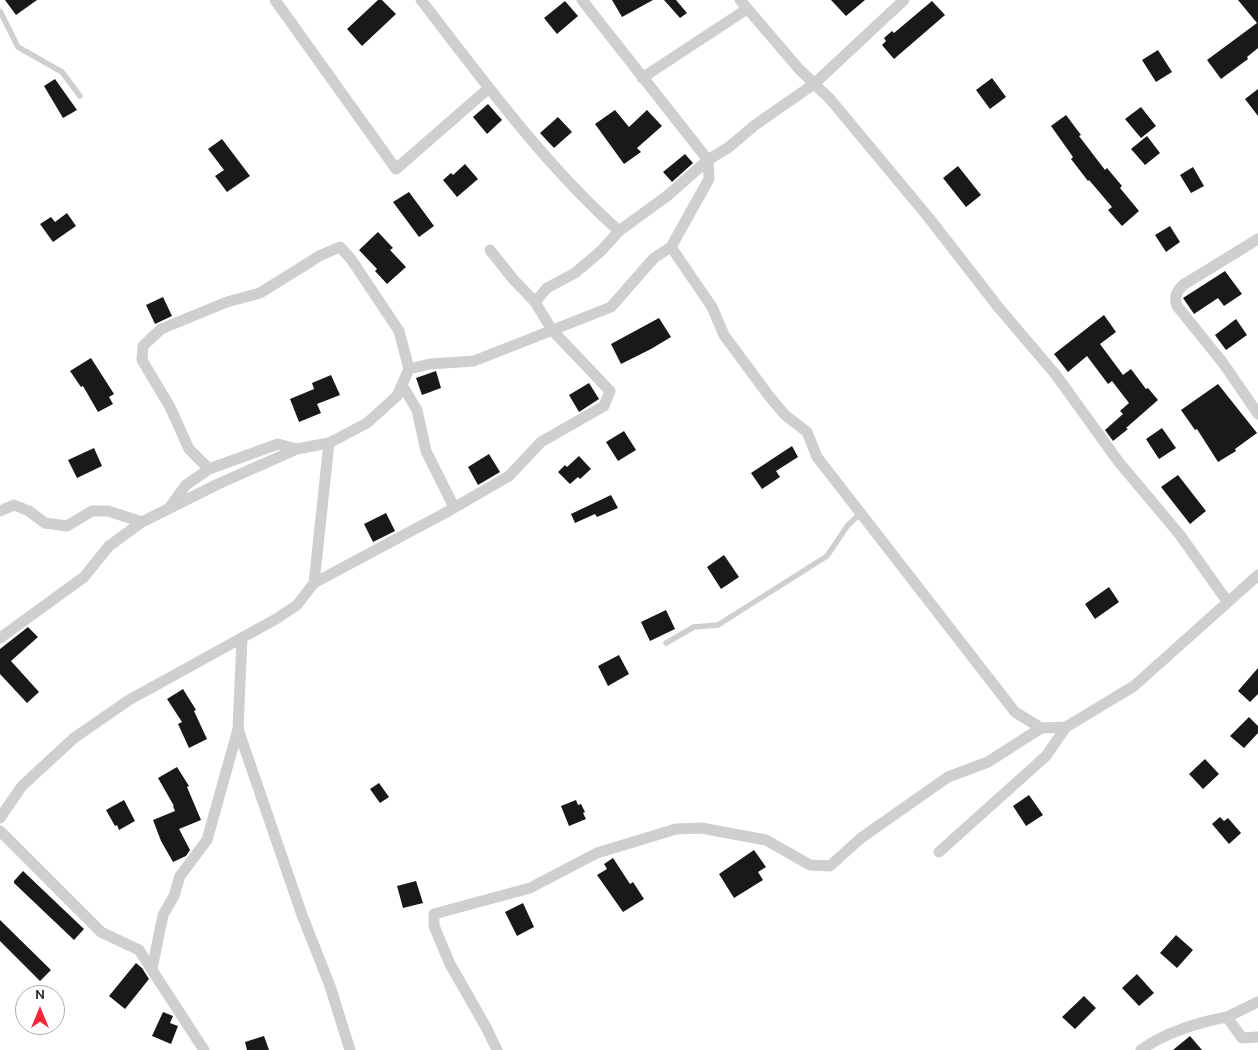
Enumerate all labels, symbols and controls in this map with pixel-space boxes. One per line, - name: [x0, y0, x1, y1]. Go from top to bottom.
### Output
- north arrow: [15, 985, 65, 1035]
- text: N: [35, 987, 45, 1004]

